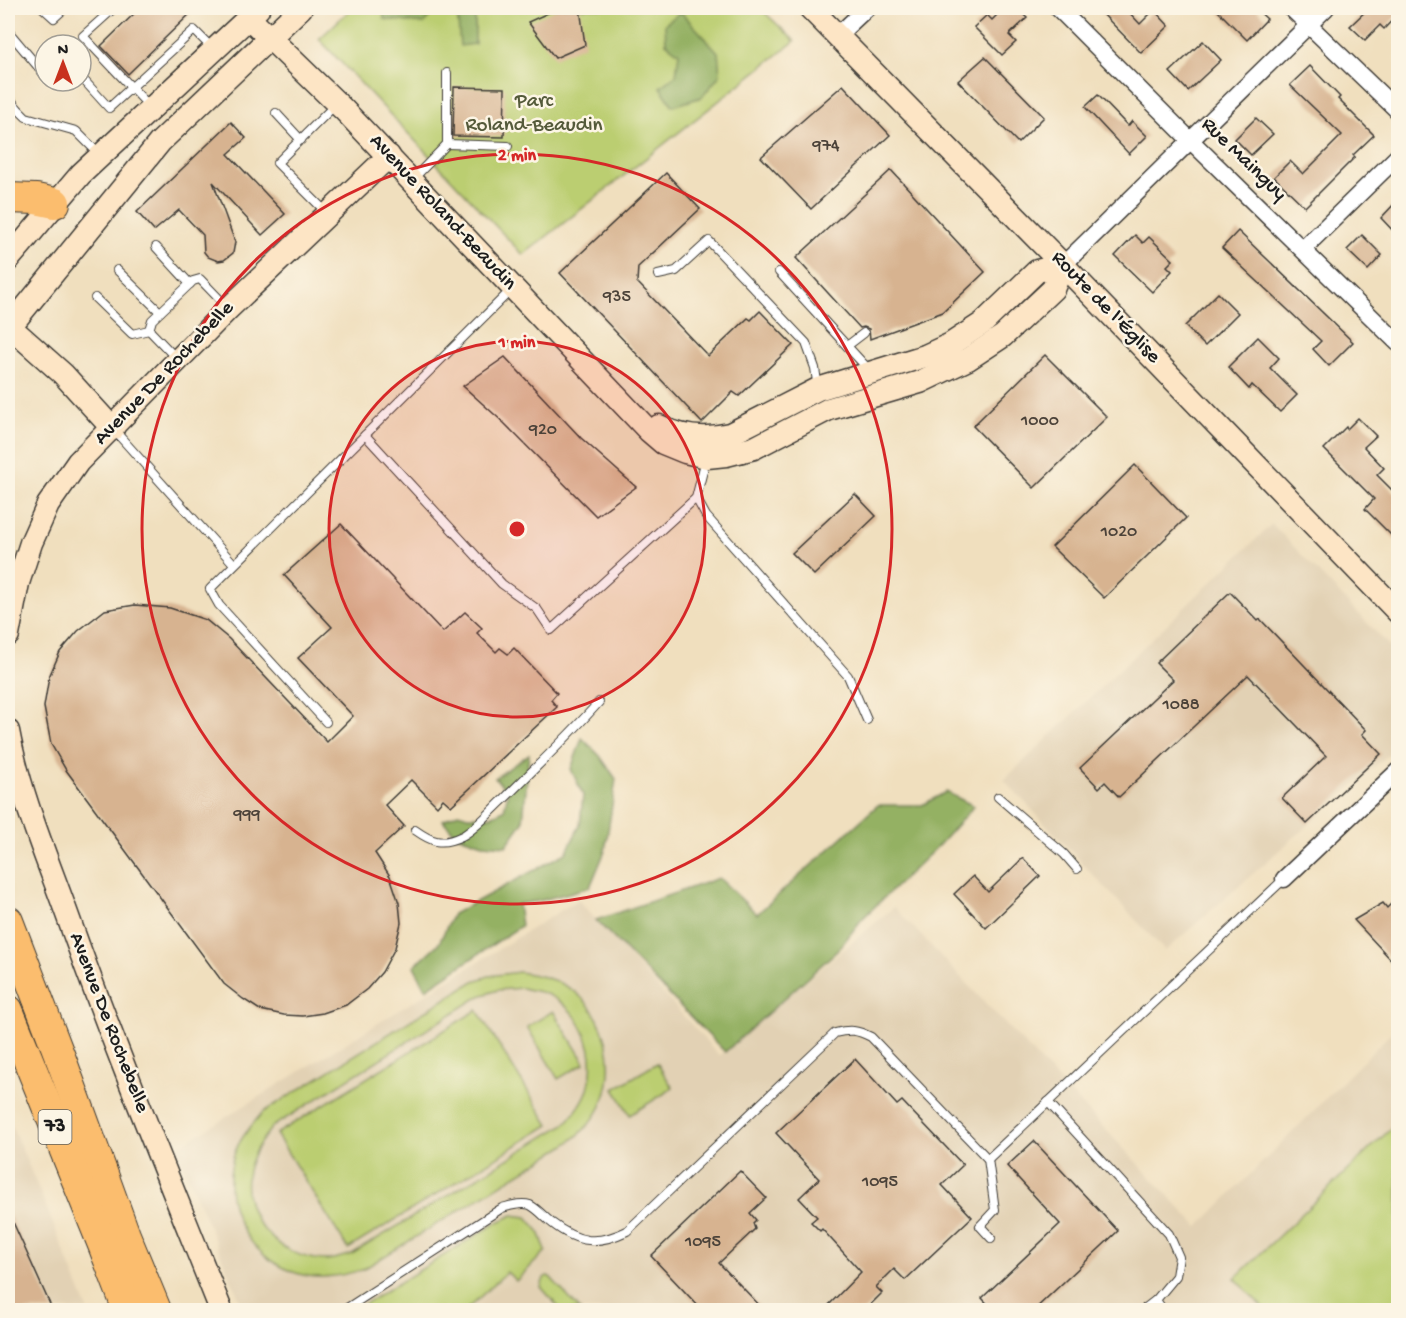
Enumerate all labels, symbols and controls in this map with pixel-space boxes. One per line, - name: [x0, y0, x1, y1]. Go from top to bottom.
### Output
- north arrow: [33, 33, 93, 93]
- text: N: [58, 42, 69, 61]
- park label: Parc Roland-Beaudin: [466, 90, 603, 139]
- street label: Rue Mainguy: [1195, 113, 1291, 207]
- street label: Avenue Roland-Beaudin: [363, 129, 521, 297]
- house number: 974: [812, 136, 840, 157]
- text: 2 min: [498, 146, 537, 167]
- street label: Route de l'Église: [1045, 246, 1166, 370]
- house number: 935: [602, 287, 631, 308]
- street label: Avenue De Rochebelle: [90, 296, 241, 451]
- text: 1 min: [498, 333, 536, 354]
- house number: 1000: [1020, 411, 1059, 432]
- house number: 920: [528, 420, 557, 441]
- centre of rings: [507, 519, 527, 539]
- house number: 1020: [1100, 522, 1137, 543]
- house number: 1088: [1161, 695, 1200, 716]
- house number: 999: [232, 805, 261, 826]
- street label: Avenue De Rochebelle: [62, 929, 154, 1118]
- road number: 73: [38, 1110, 72, 1144]
- house number: 1095: [861, 1172, 898, 1193]
- house number: 1095: [684, 1232, 721, 1253]

